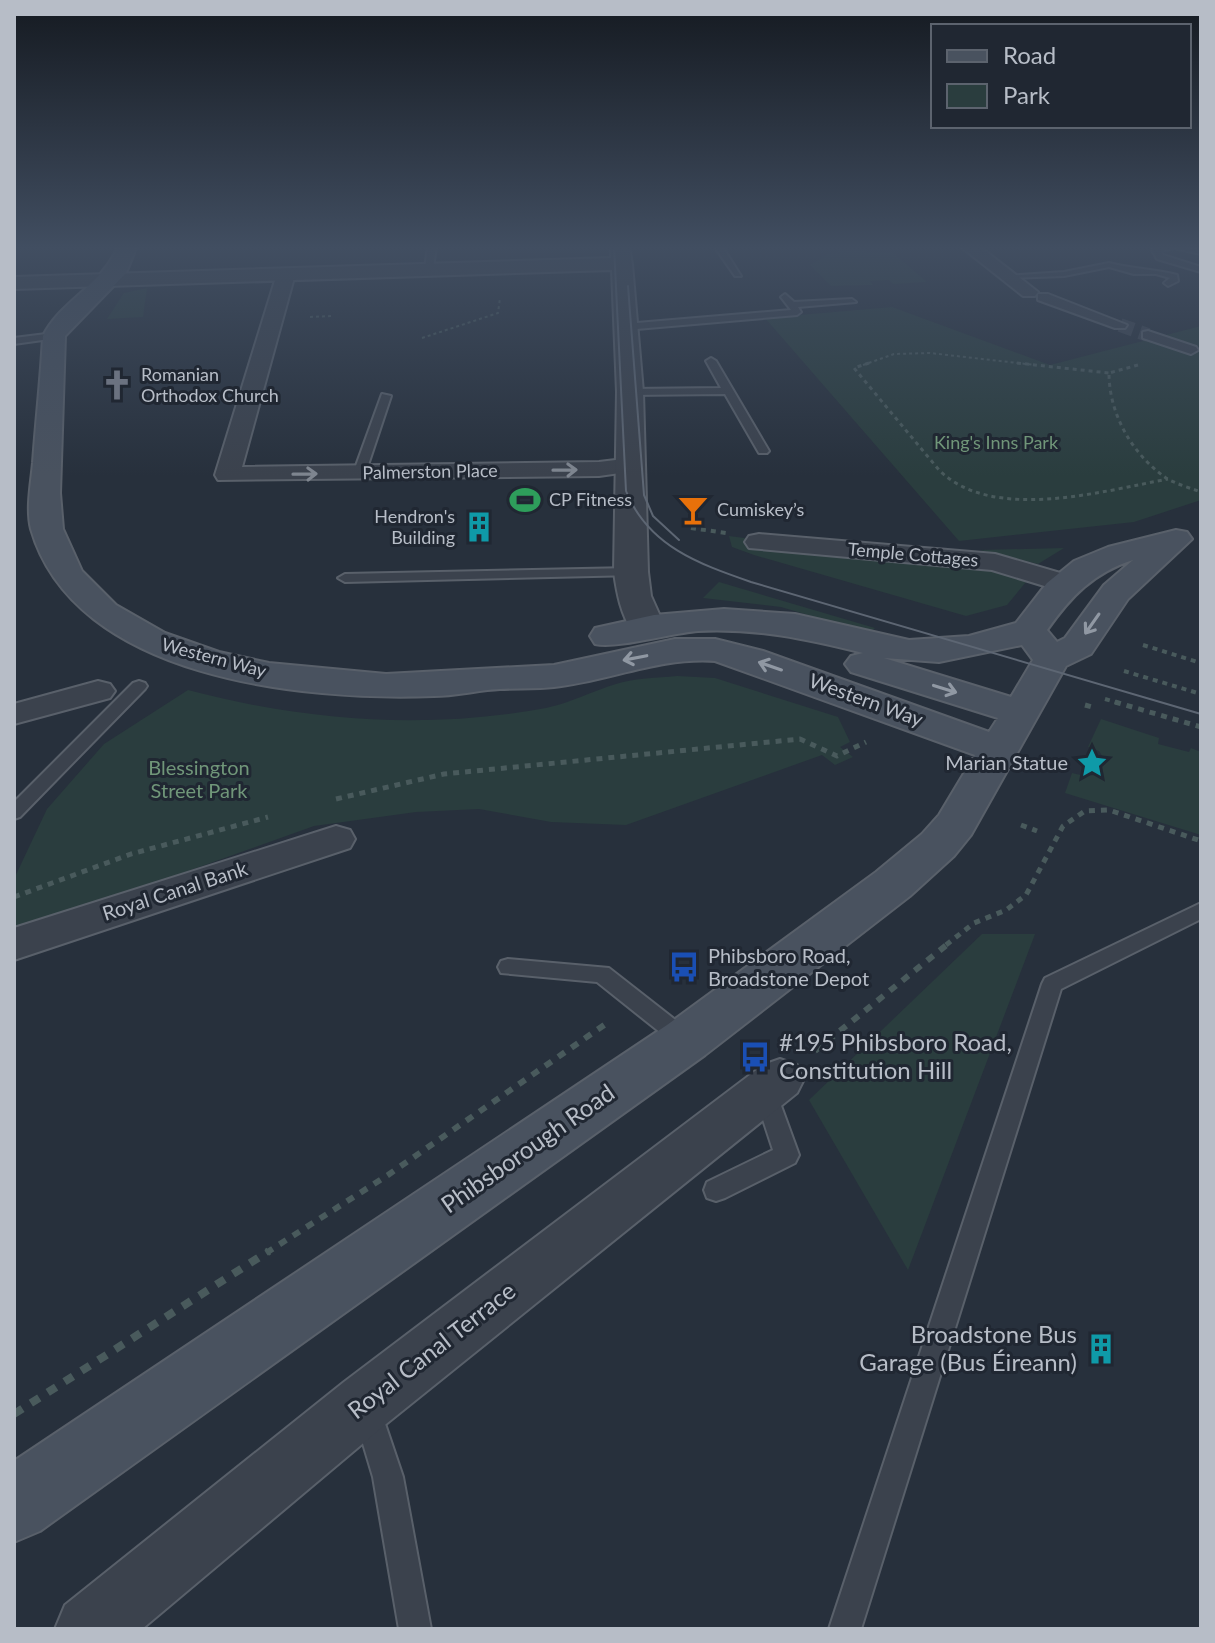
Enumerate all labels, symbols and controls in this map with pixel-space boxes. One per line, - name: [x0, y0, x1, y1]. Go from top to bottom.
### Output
- legend: [931, 24, 1191, 128]
- text: Road: [1003, 40, 1056, 69]
- text: Park: [1003, 80, 1051, 109]
- place label: Romanian Orthodox Church: [141, 363, 279, 406]
- church icon: Romanian Orthodox Church: [100, 368, 134, 402]
- park label: King's Inns Park: [934, 431, 1059, 453]
- street label: Palmerston Place: [362, 459, 498, 483]
- one-way arrow: [551, 462, 578, 477]
- one-way arrow: [291, 467, 318, 482]
- sports icon: CP Fitness: [508, 483, 542, 517]
- place label: CP Fitness: [549, 488, 632, 510]
- bar icon: Cumiskey’s: [676, 493, 710, 527]
- place label: Cumiskey’s: [717, 498, 804, 520]
- place label: Hendron's Building: [374, 505, 455, 548]
- building icon: Hendron's Building: [462, 510, 496, 544]
- street label: Temple Cottages: [847, 537, 979, 571]
- one-way arrow: [1084, 613, 1100, 635]
- street label: Western Way: [160, 633, 270, 682]
- one-way arrow: [623, 652, 648, 667]
- one-way arrow: [758, 658, 783, 673]
- street label: Western Way: [806, 667, 927, 731]
- one-way arrow: [931, 682, 957, 697]
- place icon: Marian Statue: [1075, 746, 1109, 780]
- place label: Marian Statue: [945, 750, 1068, 774]
- park label: Blessington Street Park: [148, 755, 250, 802]
- street label: Royal Canal Bank: [99, 855, 251, 925]
- place label: Phibsboro Road, Broadstone Depot: [708, 943, 869, 990]
- bus stop icon: Phibsboro Road, Broadstone Depot: [667, 950, 701, 984]
- place label: #195 Phibsboro Road, Constitution Hill: [779, 1027, 1012, 1084]
- bus stop icon: #195 Phibsboro Road, Constitution Hill: [738, 1040, 772, 1074]
- street label: Phibsborough Road: [435, 1077, 619, 1218]
- street label: Royal Canal Terrace: [341, 1275, 521, 1424]
- place label: Broadstone Bus Garage (Bus Éireann): [859, 1319, 1077, 1376]
- building icon: Broadstone Bus Garage (Bus Éireann): [1084, 1332, 1118, 1366]

